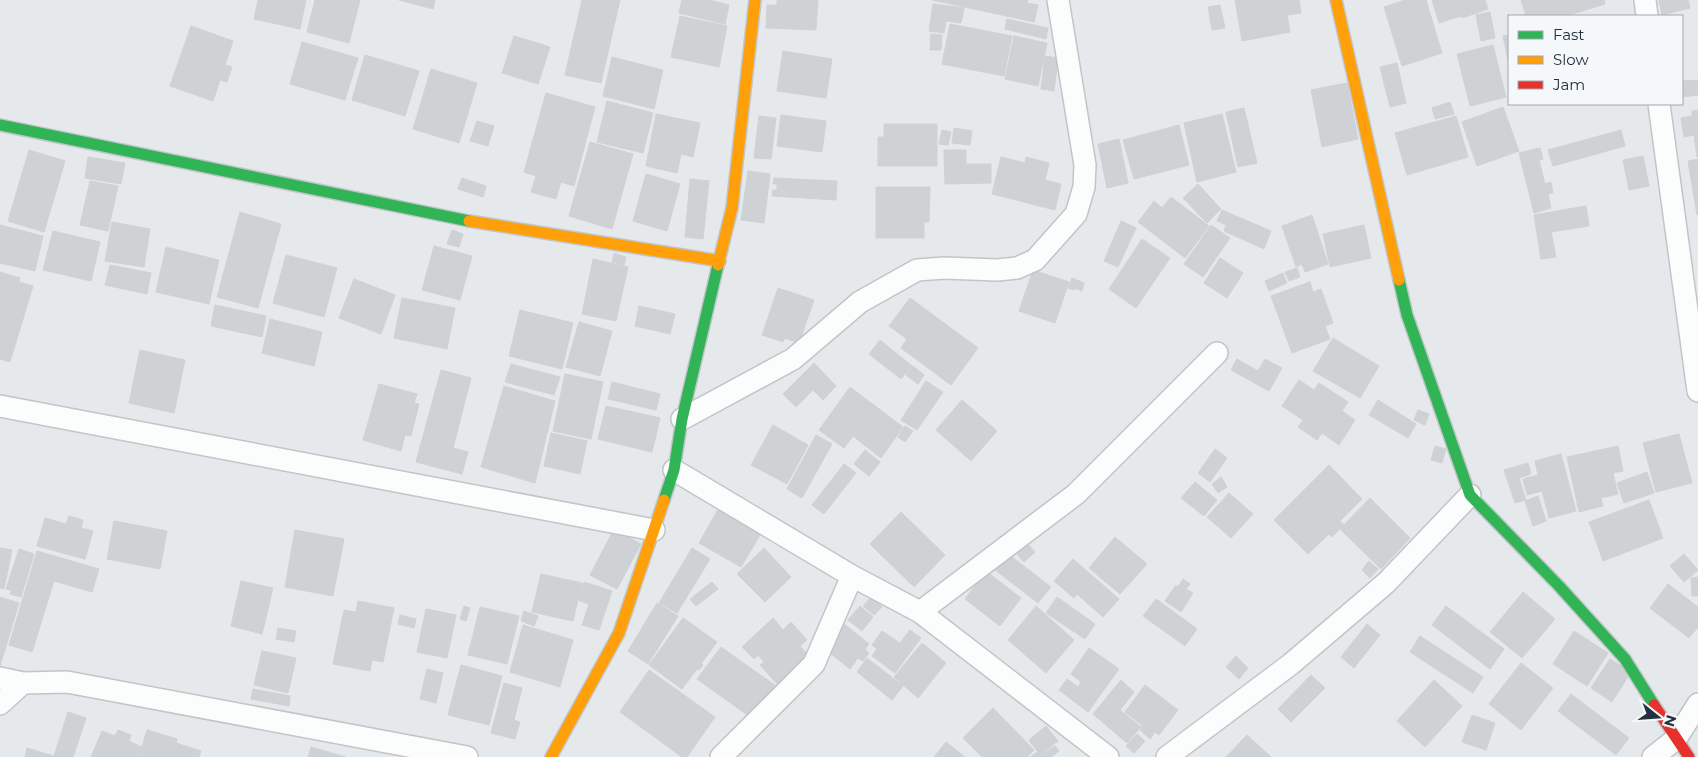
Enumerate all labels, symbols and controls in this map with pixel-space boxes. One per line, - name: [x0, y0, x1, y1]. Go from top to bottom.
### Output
- legend: [1508, 15, 1683, 105]
- text: Fast: [1553, 25, 1584, 44]
- text: Slow: [1553, 50, 1589, 69]
- text: Jam: [1552, 75, 1585, 94]
- north arrow: [1633, 692, 1683, 742]
- text: N: [1660, 713, 1681, 729]

